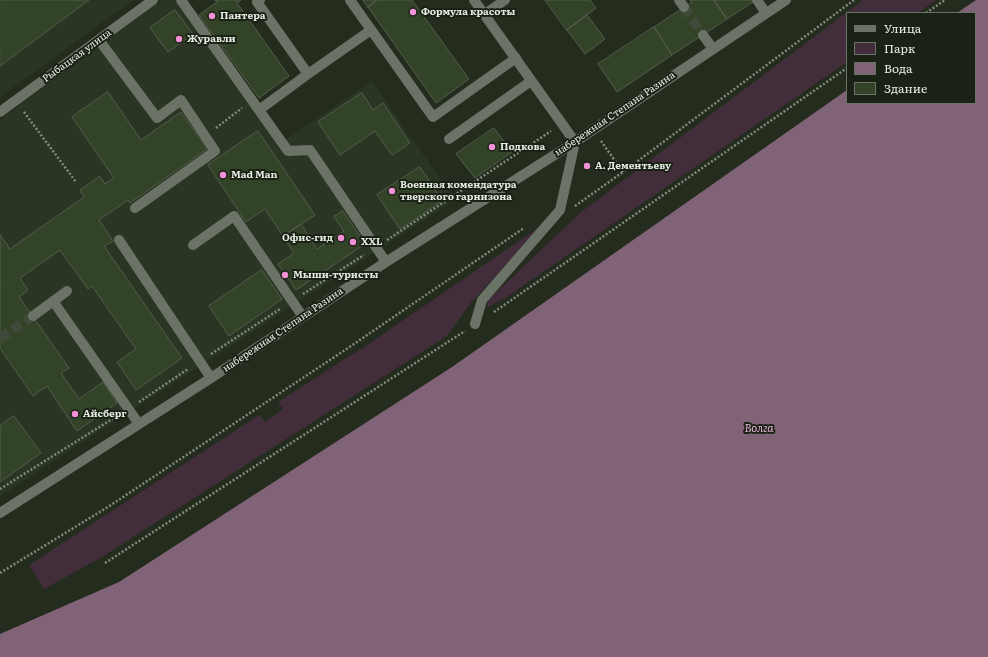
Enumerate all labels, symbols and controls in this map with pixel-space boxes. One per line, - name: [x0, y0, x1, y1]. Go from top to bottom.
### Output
- place label: Формула красоты: [421, 6, 515, 18]
- marker: Формула красоты: [408, 7, 418, 17]
- place label: Пантера: [220, 10, 266, 22]
- marker: Пантера: [207, 11, 217, 21]
- legend: [846, 12, 976, 104]
- text: Улица: [884, 19, 921, 37]
- street label: Рыбацкая улица: [40, 27, 114, 85]
- place label: Журавли: [187, 33, 236, 45]
- marker: Журавли: [174, 34, 184, 44]
- text: Парк: [884, 39, 915, 57]
- text: Вода: [884, 59, 913, 77]
- street label: набережная Степана Разина: [553, 69, 677, 159]
- text: Здание: [884, 79, 927, 97]
- place label: Подкова: [500, 141, 545, 153]
- marker: Подкова: [487, 142, 497, 152]
- place label: А. Дементьеву: [595, 160, 671, 172]
- marker: А. Дементьеву: [582, 161, 592, 171]
- place label: Mad Man: [231, 169, 277, 181]
- marker: Mad Man: [218, 170, 228, 180]
- place label: Военная комендатура тверского гарнизона: [400, 179, 517, 202]
- marker: Военная комендатура тверского гарнизона: [387, 186, 397, 196]
- place label: Офис-гид: [282, 232, 333, 244]
- marker: Офис-гид: [336, 233, 346, 243]
- place label: XXL: [361, 236, 383, 248]
- marker: XXL: [348, 237, 358, 247]
- place label: Мыши-туристы: [293, 269, 378, 281]
- marker: Мыши-туристы: [280, 270, 290, 280]
- street label: набережная Степана Разина: [221, 285, 345, 375]
- place label: Айсберг: [83, 408, 127, 420]
- marker: Айсберг: [70, 409, 80, 419]
- water label: Волга: [744, 422, 774, 436]

